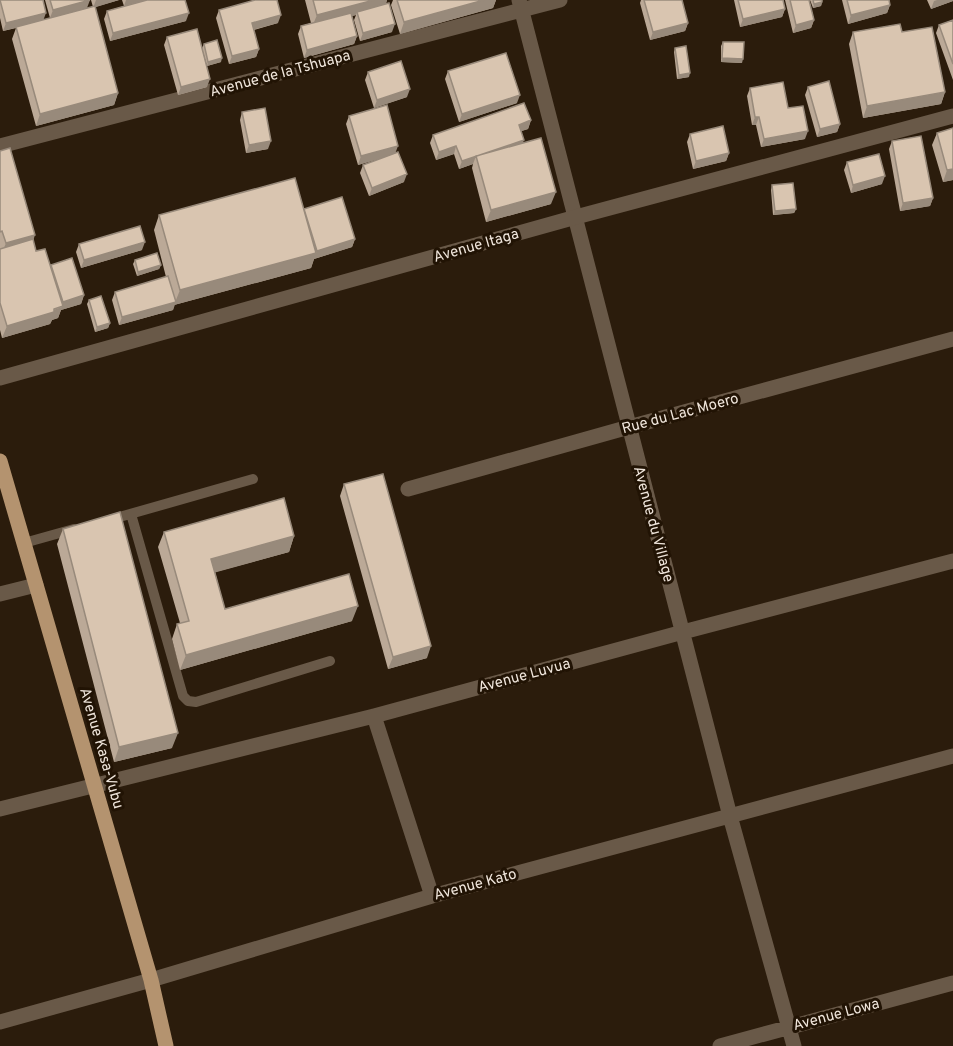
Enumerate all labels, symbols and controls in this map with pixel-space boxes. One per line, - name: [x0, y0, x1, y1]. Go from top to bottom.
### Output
- street label: Avenue de la Tshuapa: [208, 47, 353, 102]
- street label: Avenue Itaga: [431, 225, 521, 268]
- street label: Rue du Lac Moero: [620, 390, 741, 439]
- street label: Avenue du Village: [628, 464, 677, 585]
- street label: Avenue Luvua: [476, 655, 573, 698]
- street label: Avenue Kasa-Vubu: [74, 686, 127, 811]
- street label: Avenue Kato: [432, 865, 519, 906]
- street label: Avenue Lowa: [791, 995, 882, 1036]

